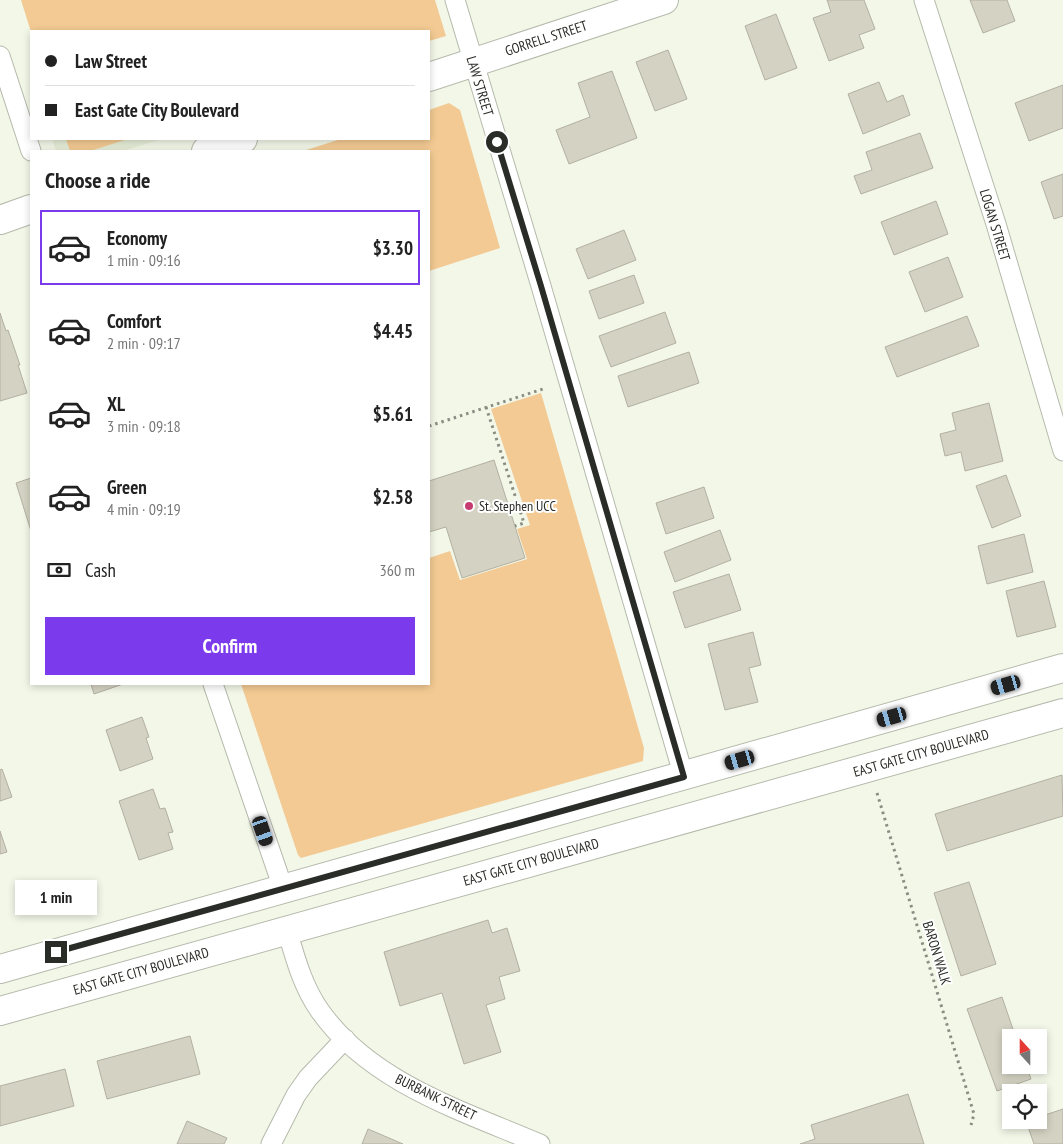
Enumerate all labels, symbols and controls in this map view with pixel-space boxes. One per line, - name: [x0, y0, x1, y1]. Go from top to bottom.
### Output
- street label: GORRELL STREET: [503, 16, 590, 60]
- text: Law Street: [75, 49, 147, 73]
- street label: LAW STREET: [462, 54, 498, 119]
- text: East Gate City Boulevard: [75, 98, 239, 122]
- route start: [486, 131, 508, 153]
- text: Choose a ride: [45, 166, 150, 194]
- street label: LOGAN STREET: [976, 187, 1015, 264]
- icon: car: [47, 225, 92, 270]
- text: Economy: [107, 226, 167, 250]
- text: $3.30: [373, 236, 413, 260]
- text: 1 min · 09:16: [107, 250, 181, 270]
- icon: car: [47, 308, 92, 353]
- text: Comfort: [107, 309, 161, 333]
- text: $4.45: [373, 319, 413, 343]
- text: 2 min · 09:17: [107, 333, 181, 353]
- icon: car: [47, 391, 92, 436]
- text: XL: [107, 392, 125, 416]
- text: $5.61: [373, 402, 413, 426]
- text: 3 min · 09:18: [107, 416, 181, 436]
- icon: car: [47, 474, 92, 519]
- text: Green: [107, 475, 147, 499]
- text: $2.58: [373, 485, 413, 509]
- place label: St. Stephen UCC: [479, 497, 556, 515]
- text: 4 min · 09:19: [107, 499, 181, 519]
- marker: St. Stephen UCC: [463, 500, 475, 512]
- icon: cash: [45, 556, 73, 584]
- text: Cash: [85, 558, 116, 582]
- text: 360 m: [380, 560, 415, 580]
- button: Confirm: [45, 617, 415, 675]
- car: [989, 674, 1022, 696]
- car: [875, 706, 908, 728]
- street label: EAST GATE CITY BOULEVARD: [851, 725, 991, 781]
- car: [723, 749, 756, 771]
- car: [251, 814, 274, 848]
- street label: EAST GATE CITY BOULEVARD: [461, 834, 601, 890]
- callout: 1 min: [15, 880, 97, 914]
- text: 1 min: [40, 887, 72, 907]
- street label: BARON WALK: [919, 919, 955, 987]
- route end: [45, 941, 67, 963]
- street label: EAST GATE CITY BOULEVARD: [71, 943, 211, 999]
- north arrow: [1002, 1029, 1048, 1074]
- map controls: [1002, 1029, 1047, 1129]
- street label: BURBANK STREET: [392, 1070, 480, 1125]
- button: locate: [1002, 1084, 1047, 1129]

